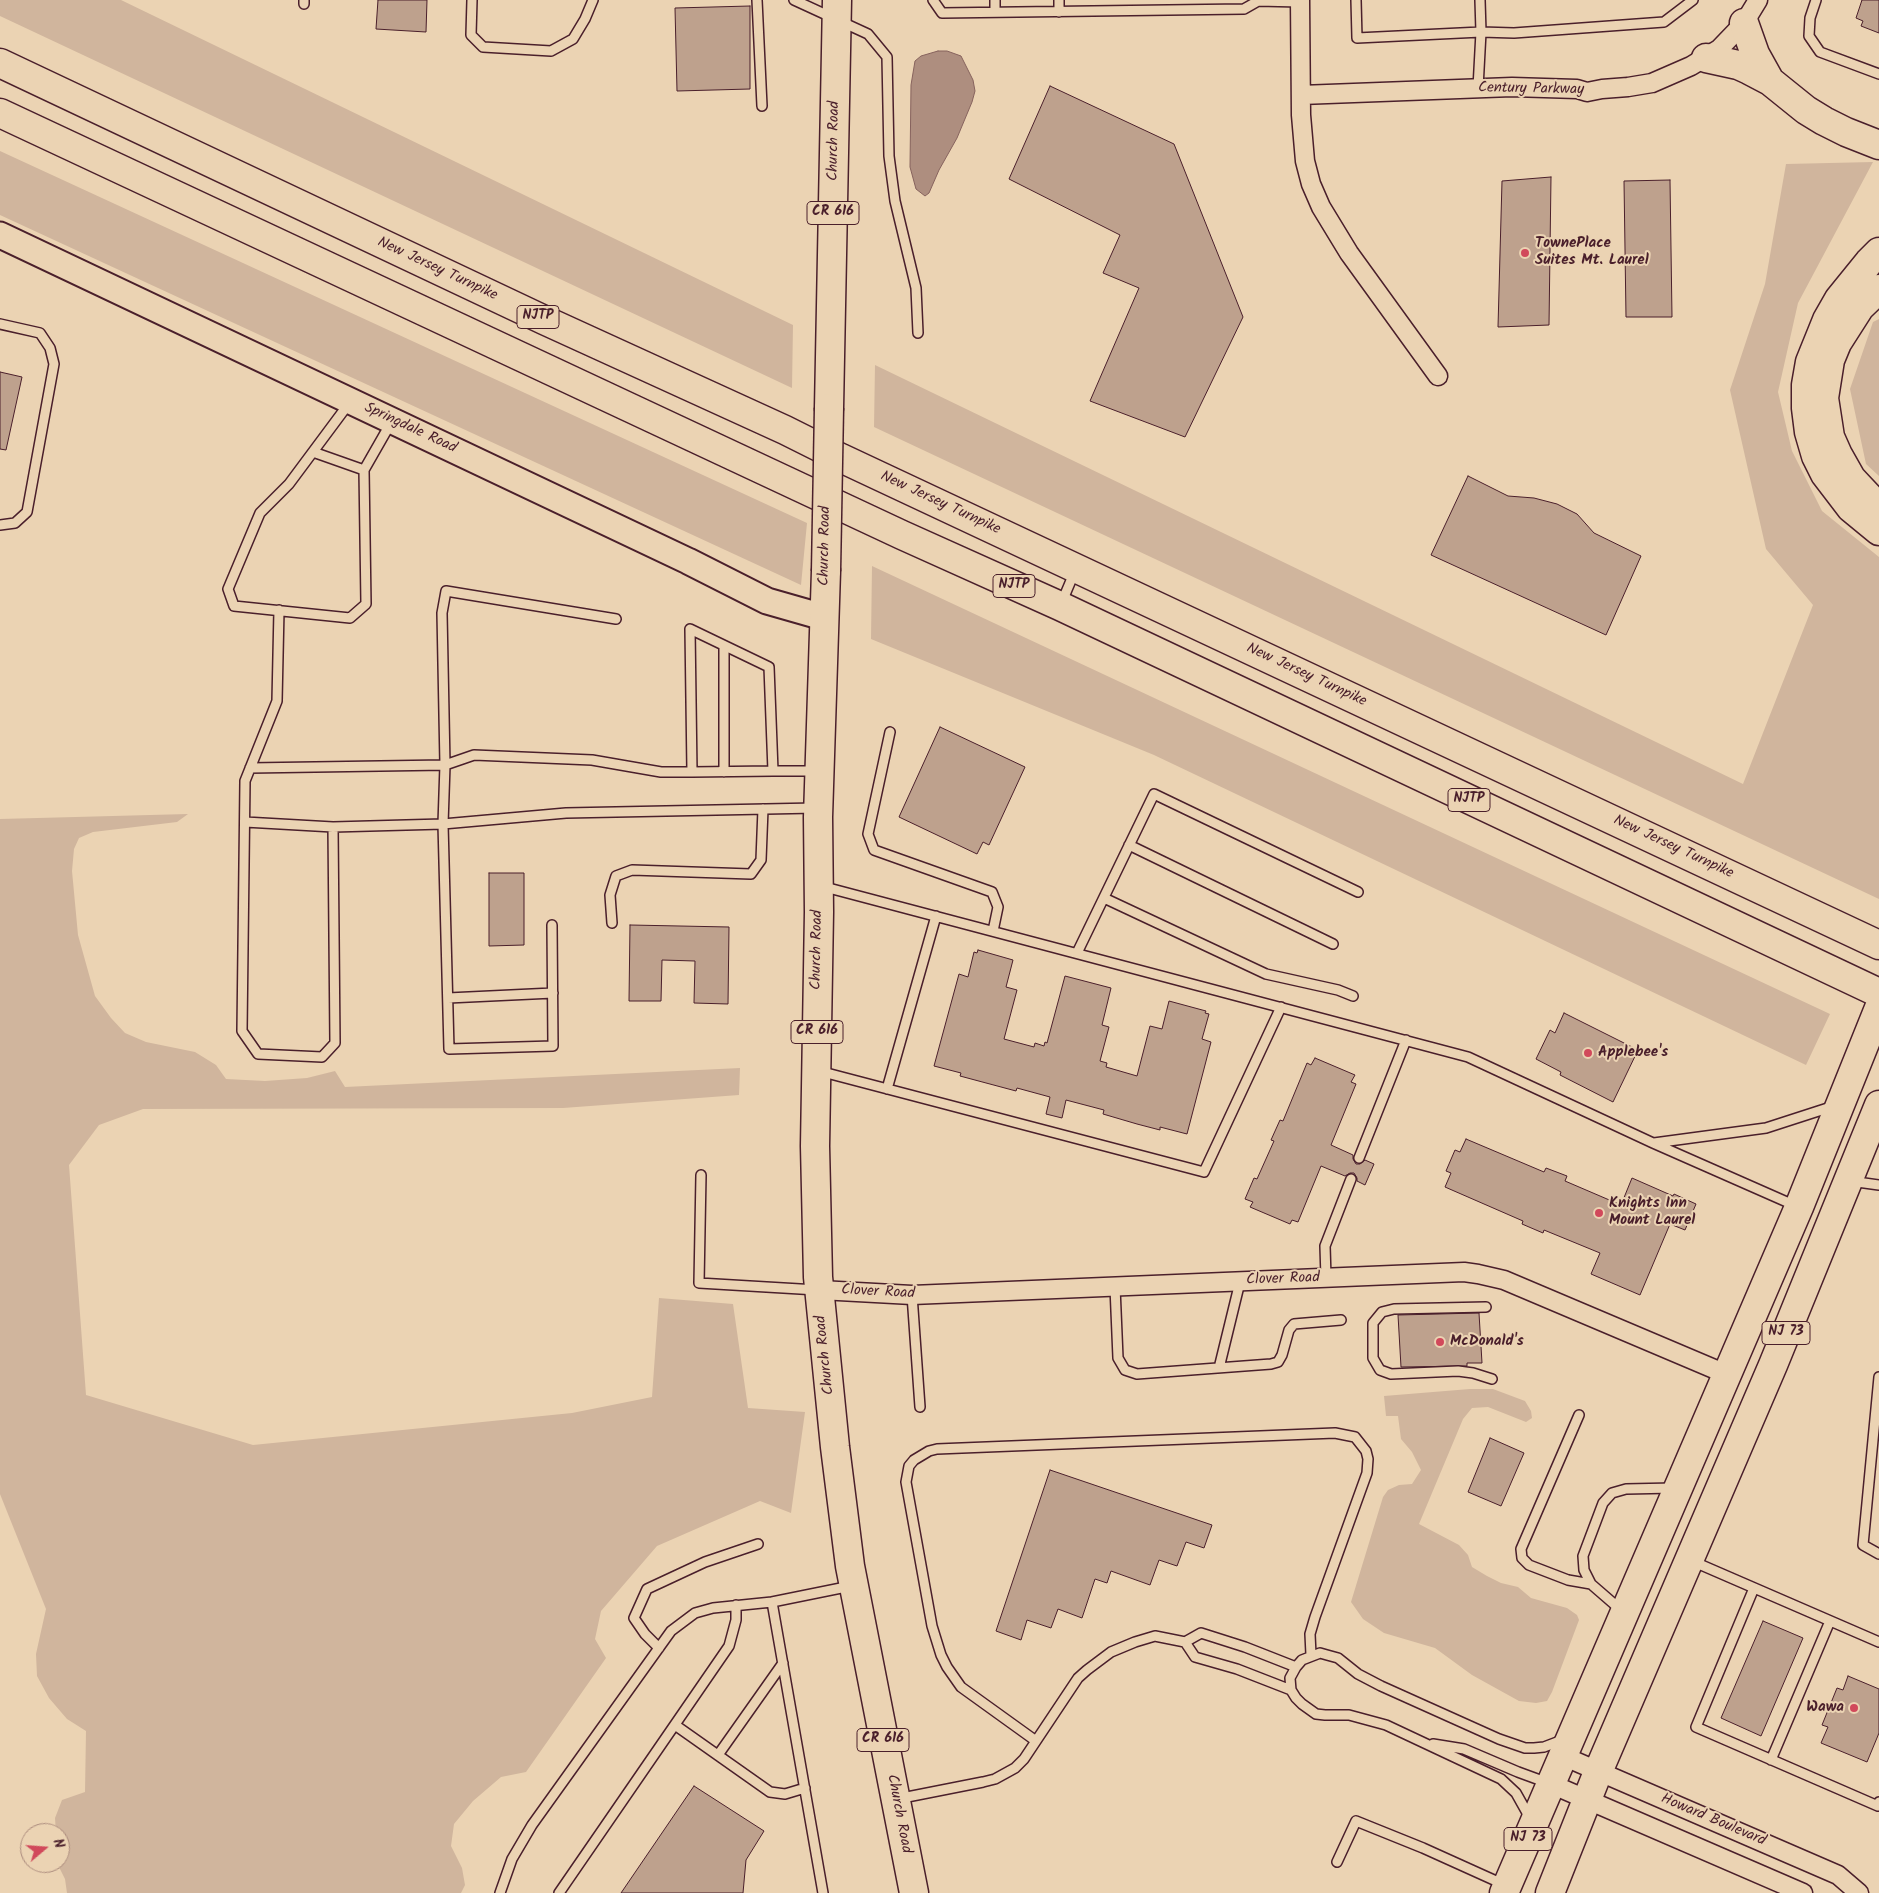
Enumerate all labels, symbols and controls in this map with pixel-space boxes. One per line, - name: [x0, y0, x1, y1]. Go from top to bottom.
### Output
- street label: Century Parkway: [1478, 80, 1584, 100]
- street label: Church Road: [825, 101, 845, 181]
- road number: CR 616: [807, 202, 859, 224]
- street label: New Jersey Turnpike: [374, 234, 500, 306]
- place label: TownePlace Suites Mt. Laurel: [1535, 235, 1649, 270]
- marker: TownePlace Suites Mt. Laurel: [1519, 247, 1531, 259]
- road number: NJTP: [517, 306, 559, 328]
- street label: Springdale Road: [361, 400, 459, 458]
- street label: New Jersey Turnpike: [877, 468, 1003, 540]
- street label: Church Road: [816, 506, 836, 586]
- road number: NJTP: [993, 574, 1035, 598]
- street label: New Jersey Turnpike: [1243, 640, 1369, 712]
- road number: NJTP: [1448, 788, 1490, 812]
- street label: New Jersey Turnpike: [1610, 812, 1736, 884]
- street label: Church Road: [808, 910, 828, 990]
- road number: CR 616: [791, 1020, 843, 1044]
- place label: Applebee's: [1598, 1044, 1668, 1062]
- marker: Applebee's: [1582, 1047, 1594, 1059]
- place label: Knights Inn Mount Laurel: [1609, 1195, 1695, 1230]
- marker: Knights Inn Mount Laurel: [1593, 1207, 1605, 1219]
- street label: Clover Road: [1246, 1270, 1320, 1290]
- street label: Clover Road: [841, 1282, 915, 1304]
- street label: Church Road: [813, 1314, 839, 1396]
- road number: NJ 73: [1762, 1322, 1810, 1345]
- place label: McDonald's: [1450, 1333, 1524, 1351]
- marker: McDonald's: [1434, 1336, 1446, 1348]
- place label: Wawa: [1806, 1699, 1844, 1717]
- marker: Wawa: [1848, 1702, 1860, 1714]
- road number: CR 616: [857, 1728, 909, 1752]
- street label: Church Road: [882, 1773, 914, 1855]
- street label: Howard Boulevard: [1658, 1791, 1768, 1851]
- north arrow: [20, 1823, 70, 1873]
- road number: NJ 73: [1504, 1828, 1552, 1850]
- text: N: [46, 1836, 70, 1851]

